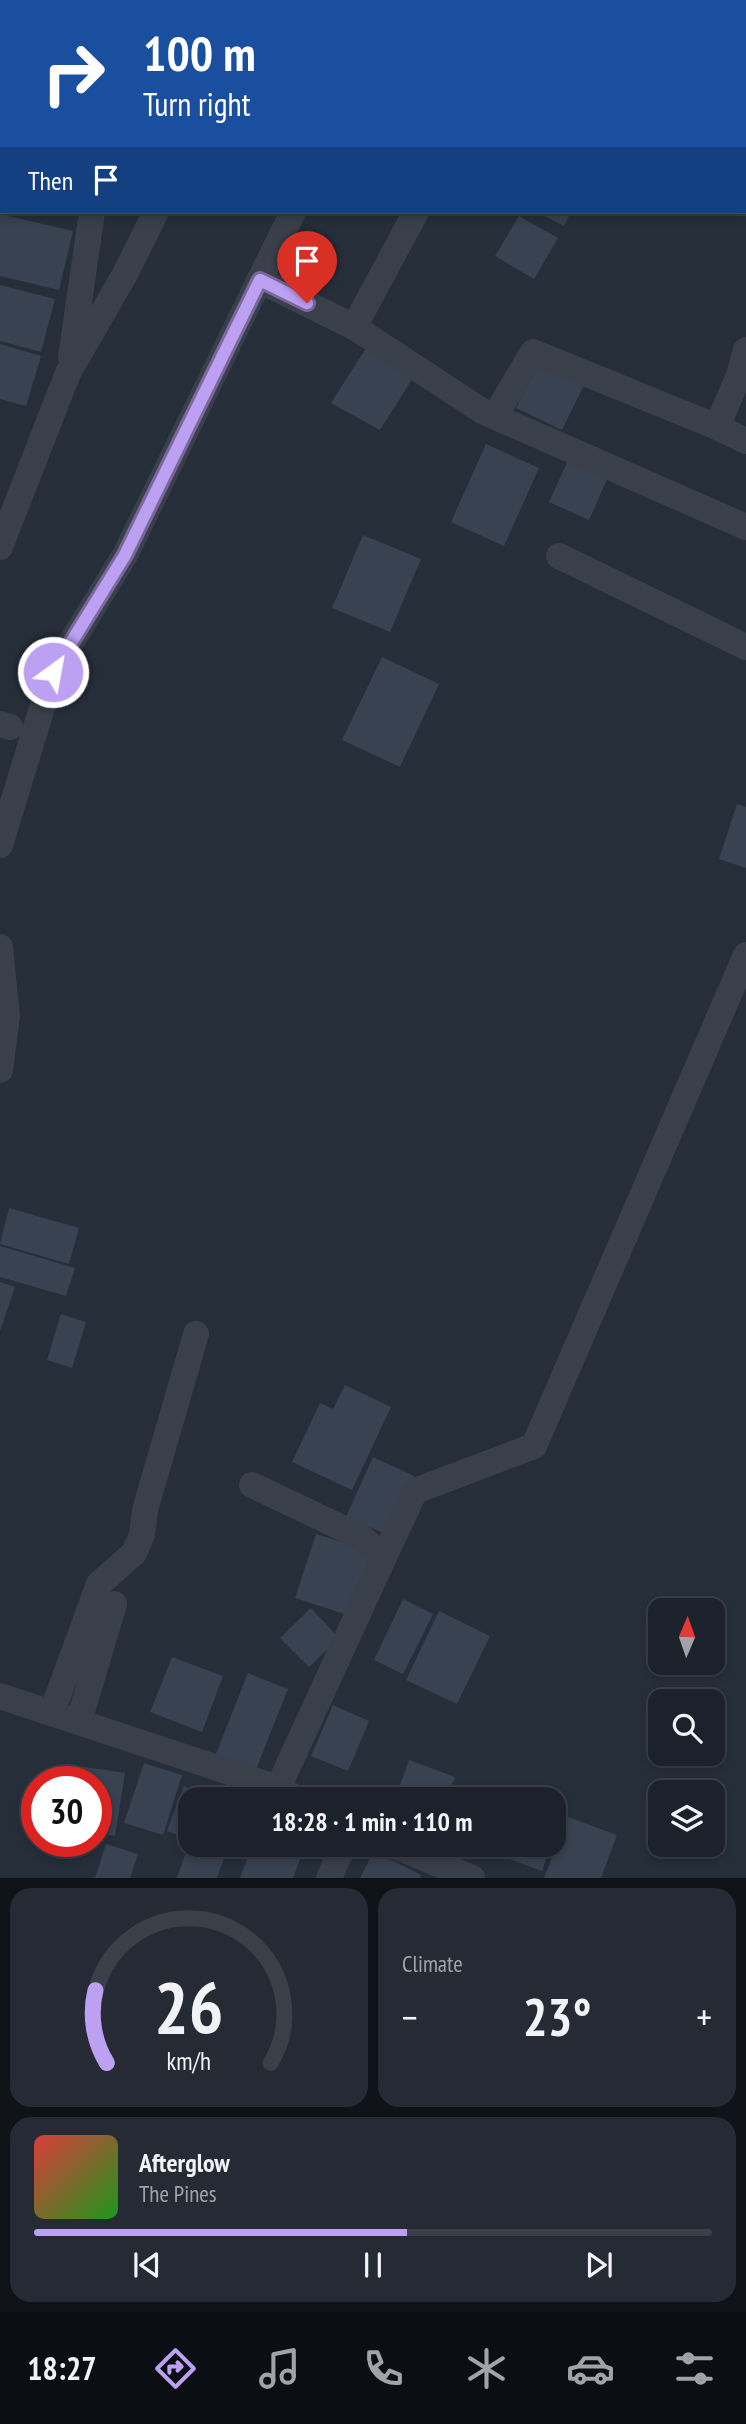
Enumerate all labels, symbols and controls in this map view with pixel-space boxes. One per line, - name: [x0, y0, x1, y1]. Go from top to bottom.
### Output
- text: 100 m: [143, 21, 256, 85]
- icon: right: [28, 28, 119, 119]
- text: Turn right: [143, 83, 251, 125]
- icon: arrive: [87, 161, 125, 199]
- text: Then: [28, 164, 73, 197]
- pin: [277, 231, 337, 303]
- icon: arrive: [288, 242, 326, 280]
- position arrow: [16, 635, 90, 709]
- north arrow: [648, 1598, 724, 1675]
- map controls: [648, 1598, 725, 1857]
- button: search: [648, 1689, 725, 1766]
- speed limit sign: 30: [21, 1766, 112, 1857]
- button: layers: [648, 1780, 725, 1857]
- text: 18:28 · 1 min · 110 m: [272, 1805, 472, 1838]
- text: Climate: [402, 1949, 463, 1978]
- text: 26: [154, 1960, 224, 2054]
- text: 23°: [523, 1983, 591, 2050]
- text: −: [402, 1992, 418, 2041]
- text: +: [696, 1992, 712, 2041]
- text: km/h: [167, 2045, 211, 2077]
- text: Afterglow: [139, 2146, 230, 2179]
- text: The Pines: [139, 2179, 217, 2208]
- icon: previous: [128, 2246, 166, 2284]
- icon: pause: [354, 2246, 392, 2284]
- icon: next: [580, 2246, 618, 2284]
- icon: directions: [151, 2344, 200, 2393]
- icon: music: [255, 2344, 304, 2393]
- icon: phone: [359, 2344, 408, 2393]
- icon: climate: [462, 2344, 511, 2393]
- icon: car: [566, 2344, 615, 2393]
- icon: filters: [670, 2344, 719, 2393]
- text: 18:27: [27, 2347, 97, 2389]

